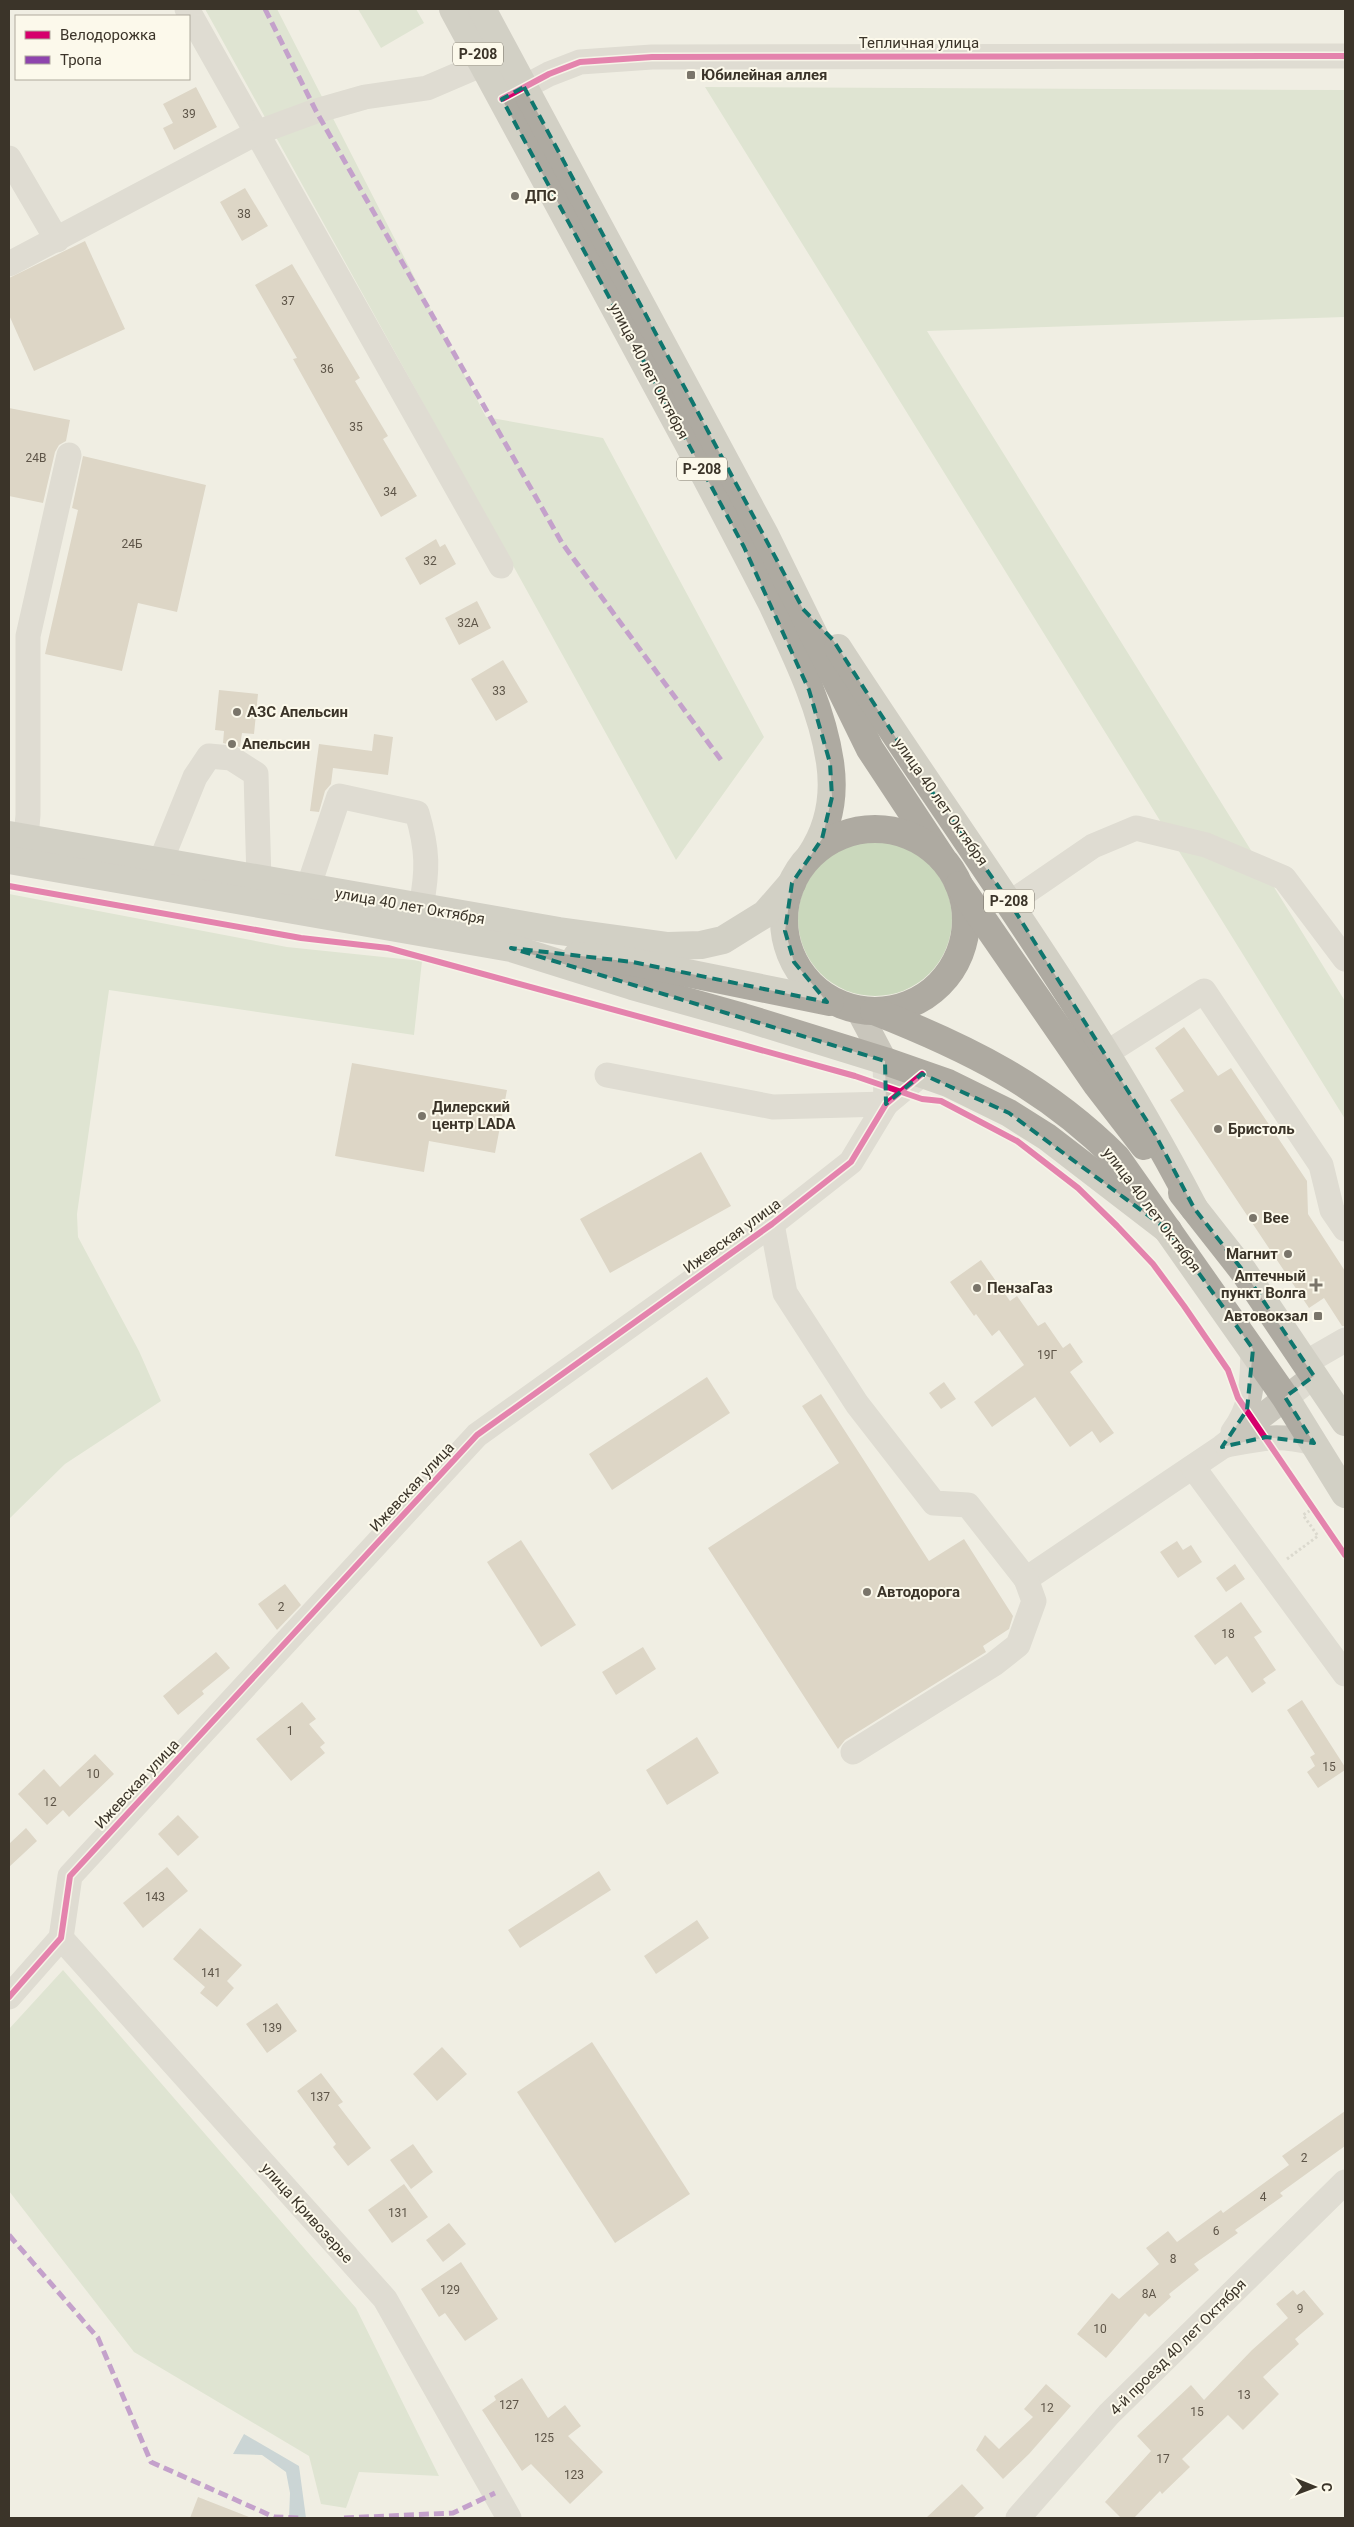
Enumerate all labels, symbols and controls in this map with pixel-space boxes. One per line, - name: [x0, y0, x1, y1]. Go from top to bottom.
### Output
- legend: [15, 15, 190, 80]
- text: Велодорожка: [60, 26, 156, 44]
- street label: Тепличная улица: [859, 34, 979, 52]
- road number: Р-208: [453, 42, 503, 66]
- text: Тропа: [60, 51, 102, 69]
- place label: Юбилейная аллея: [701, 66, 827, 84]
- marker: Юбилейная аллея: [685, 69, 697, 81]
- house number: 39: [182, 107, 196, 121]
- place label: ДПС: [525, 187, 557, 205]
- marker: ДПС: [509, 190, 521, 202]
- house number: 38: [237, 207, 251, 221]
- house number: 37: [281, 294, 295, 308]
- street label: улица 40 лет Октября: [605, 300, 693, 442]
- house number: 36: [320, 362, 334, 376]
- house number: 35: [349, 420, 363, 434]
- house number: 24В: [26, 451, 46, 465]
- road number: Р-208: [677, 458, 727, 480]
- house number: 34: [383, 485, 397, 499]
- house number: 24Б: [121, 537, 143, 551]
- house number: 32: [423, 554, 437, 568]
- house number: 32А: [457, 616, 479, 630]
- house number: 33: [492, 684, 506, 698]
- place label: АЗС Апельсин: [247, 703, 348, 721]
- marker: АЗС Апельсин: [231, 706, 243, 718]
- place label: Апельсин: [242, 735, 310, 753]
- street label: улица 40 лет Октября: [890, 735, 992, 869]
- marker: Апельсин: [226, 738, 238, 750]
- street label: улица 40 лет Октября: [334, 884, 486, 928]
- road number: Р-208: [984, 889, 1034, 912]
- place label: Дилерский центр LADA: [432, 1098, 516, 1133]
- marker: Дилерский центр LADA: [416, 1110, 428, 1122]
- place label: Бристоль: [1228, 1120, 1295, 1138]
- marker: Бристоль: [1212, 1123, 1224, 1135]
- street label: улица 40 лет Октября: [1099, 1144, 1205, 1276]
- street label: Ижевская улица: [680, 1195, 784, 1277]
- place label: Bee: [1263, 1209, 1289, 1227]
- marker: Bee: [1247, 1212, 1259, 1224]
- place label: Магнит: [1226, 1245, 1278, 1263]
- marker: Магнит: [1282, 1248, 1294, 1260]
- place label: Аптечный пункт Волга: [1221, 1267, 1306, 1302]
- place label: ПензаГаз: [987, 1279, 1053, 1297]
- marker: Аптечный пункт Волга: [1310, 1279, 1322, 1291]
- marker: ПензаГаз: [971, 1282, 983, 1294]
- place label: Автовокзал: [1224, 1307, 1308, 1325]
- marker: Автовокзал: [1312, 1310, 1324, 1322]
- house number: 19Г: [1037, 1348, 1057, 1362]
- street label: Ижевская улица: [366, 1439, 458, 1535]
- place label: Автодорога: [877, 1583, 960, 1601]
- marker: Автодорога: [861, 1586, 873, 1598]
- house number: 2: [278, 1600, 285, 1614]
- house number: 18: [1221, 1627, 1235, 1641]
- house number: 1: [287, 1724, 293, 1738]
- street label: Ижевская улица: [91, 1736, 183, 1832]
- house number: 15: [1322, 1760, 1336, 1774]
- house number: 10: [86, 1767, 100, 1781]
- house number: 12: [43, 1795, 57, 1809]
- house number: 143: [145, 1890, 165, 1904]
- house number: 141: [201, 1966, 221, 1980]
- house number: 139: [262, 2021, 282, 2035]
- house number: 137: [310, 2090, 330, 2104]
- house number: 2: [1301, 2151, 1308, 2165]
- street label: улица Кривозерье: [257, 2159, 357, 2267]
- house number: 4: [1260, 2190, 1267, 2204]
- house number: 131: [388, 2206, 408, 2220]
- house number: 6: [1213, 2224, 1220, 2238]
- house number: 8: [1170, 2252, 1177, 2266]
- street label: 4-й проезд 40 лет Октября: [1106, 2275, 1250, 2419]
- house number: 129: [440, 2283, 460, 2297]
- house number: 8А: [1142, 2287, 1156, 2301]
- house number: 9: [1297, 2302, 1303, 2316]
- house number: 10: [1093, 2322, 1107, 2336]
- house number: 13: [1237, 2388, 1251, 2402]
- house number: 127: [499, 2398, 519, 2412]
- house number: 12: [1040, 2401, 1054, 2415]
- house number: 15: [1190, 2405, 1204, 2419]
- house number: 125: [534, 2431, 554, 2445]
- house number: 17: [1156, 2452, 1170, 2466]
- north arrow: [1289, 2462, 1339, 2512]
- house number: 123: [564, 2468, 584, 2482]
- text: С: [1319, 2483, 1335, 2492]

